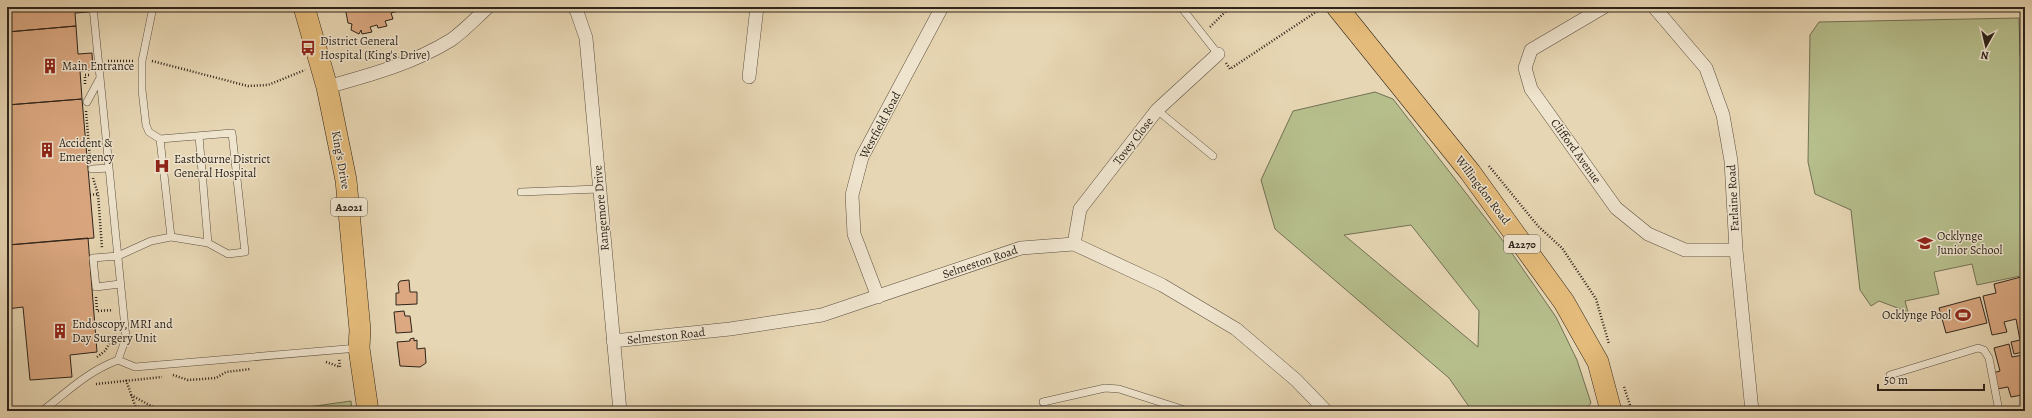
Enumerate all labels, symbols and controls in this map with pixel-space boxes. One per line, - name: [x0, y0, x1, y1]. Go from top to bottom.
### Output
- north arrow: [1966, 26, 2006, 66]
- place label: District General Hospital (King's Drive): [320, 33, 430, 63]
- bus stop icon: District General Hospital (King's Drive): [299, 39, 317, 57]
- text: N: [1980, 47, 1990, 63]
- building icon: Main Entrance: [41, 57, 59, 75]
- place label: Main Entrance: [62, 58, 134, 74]
- street label: Westfield Road: [855, 88, 905, 162]
- street label: Tovey Close: [1109, 114, 1157, 168]
- street label: Clifford Avenue: [1547, 115, 1605, 187]
- street label: King's Drive: [328, 129, 354, 191]
- place label: Accident & Emergency: [58, 135, 115, 165]
- building icon: Accident & Emergency: [38, 141, 56, 159]
- place label: Eastbourne District General Hospital: [174, 151, 270, 181]
- street label: Willingdon Road: [1451, 152, 1514, 228]
- hospital icon: Eastbourne District General Hospital: [153, 157, 171, 175]
- street label: Farlaine Road: [1723, 164, 1743, 232]
- street label: Rangemore Drive: [589, 165, 613, 251]
- road number: A2021: [331, 198, 367, 216]
- place label: Ocklynge Junior School: [1937, 228, 2003, 258]
- school or university icon: Ocklynge Junior School: [1916, 234, 1934, 252]
- road number: A2270: [1504, 235, 1540, 253]
- street label: Selmeston Road: [940, 241, 1020, 282]
- sports icon: Ocklynge Pool: [1954, 306, 1972, 324]
- place label: Ocklynge Pool: [1882, 307, 1951, 323]
- place label: Endoscopy, MRI and Day Surgery Unit: [72, 316, 173, 346]
- building icon: Endoscopy, MRI and Day Surgery Unit: [51, 322, 69, 340]
- street label: Selmeston Road: [626, 324, 706, 348]
- scale bar: [1878, 366, 1984, 392]
- text: 50 m: [1884, 372, 1908, 388]

